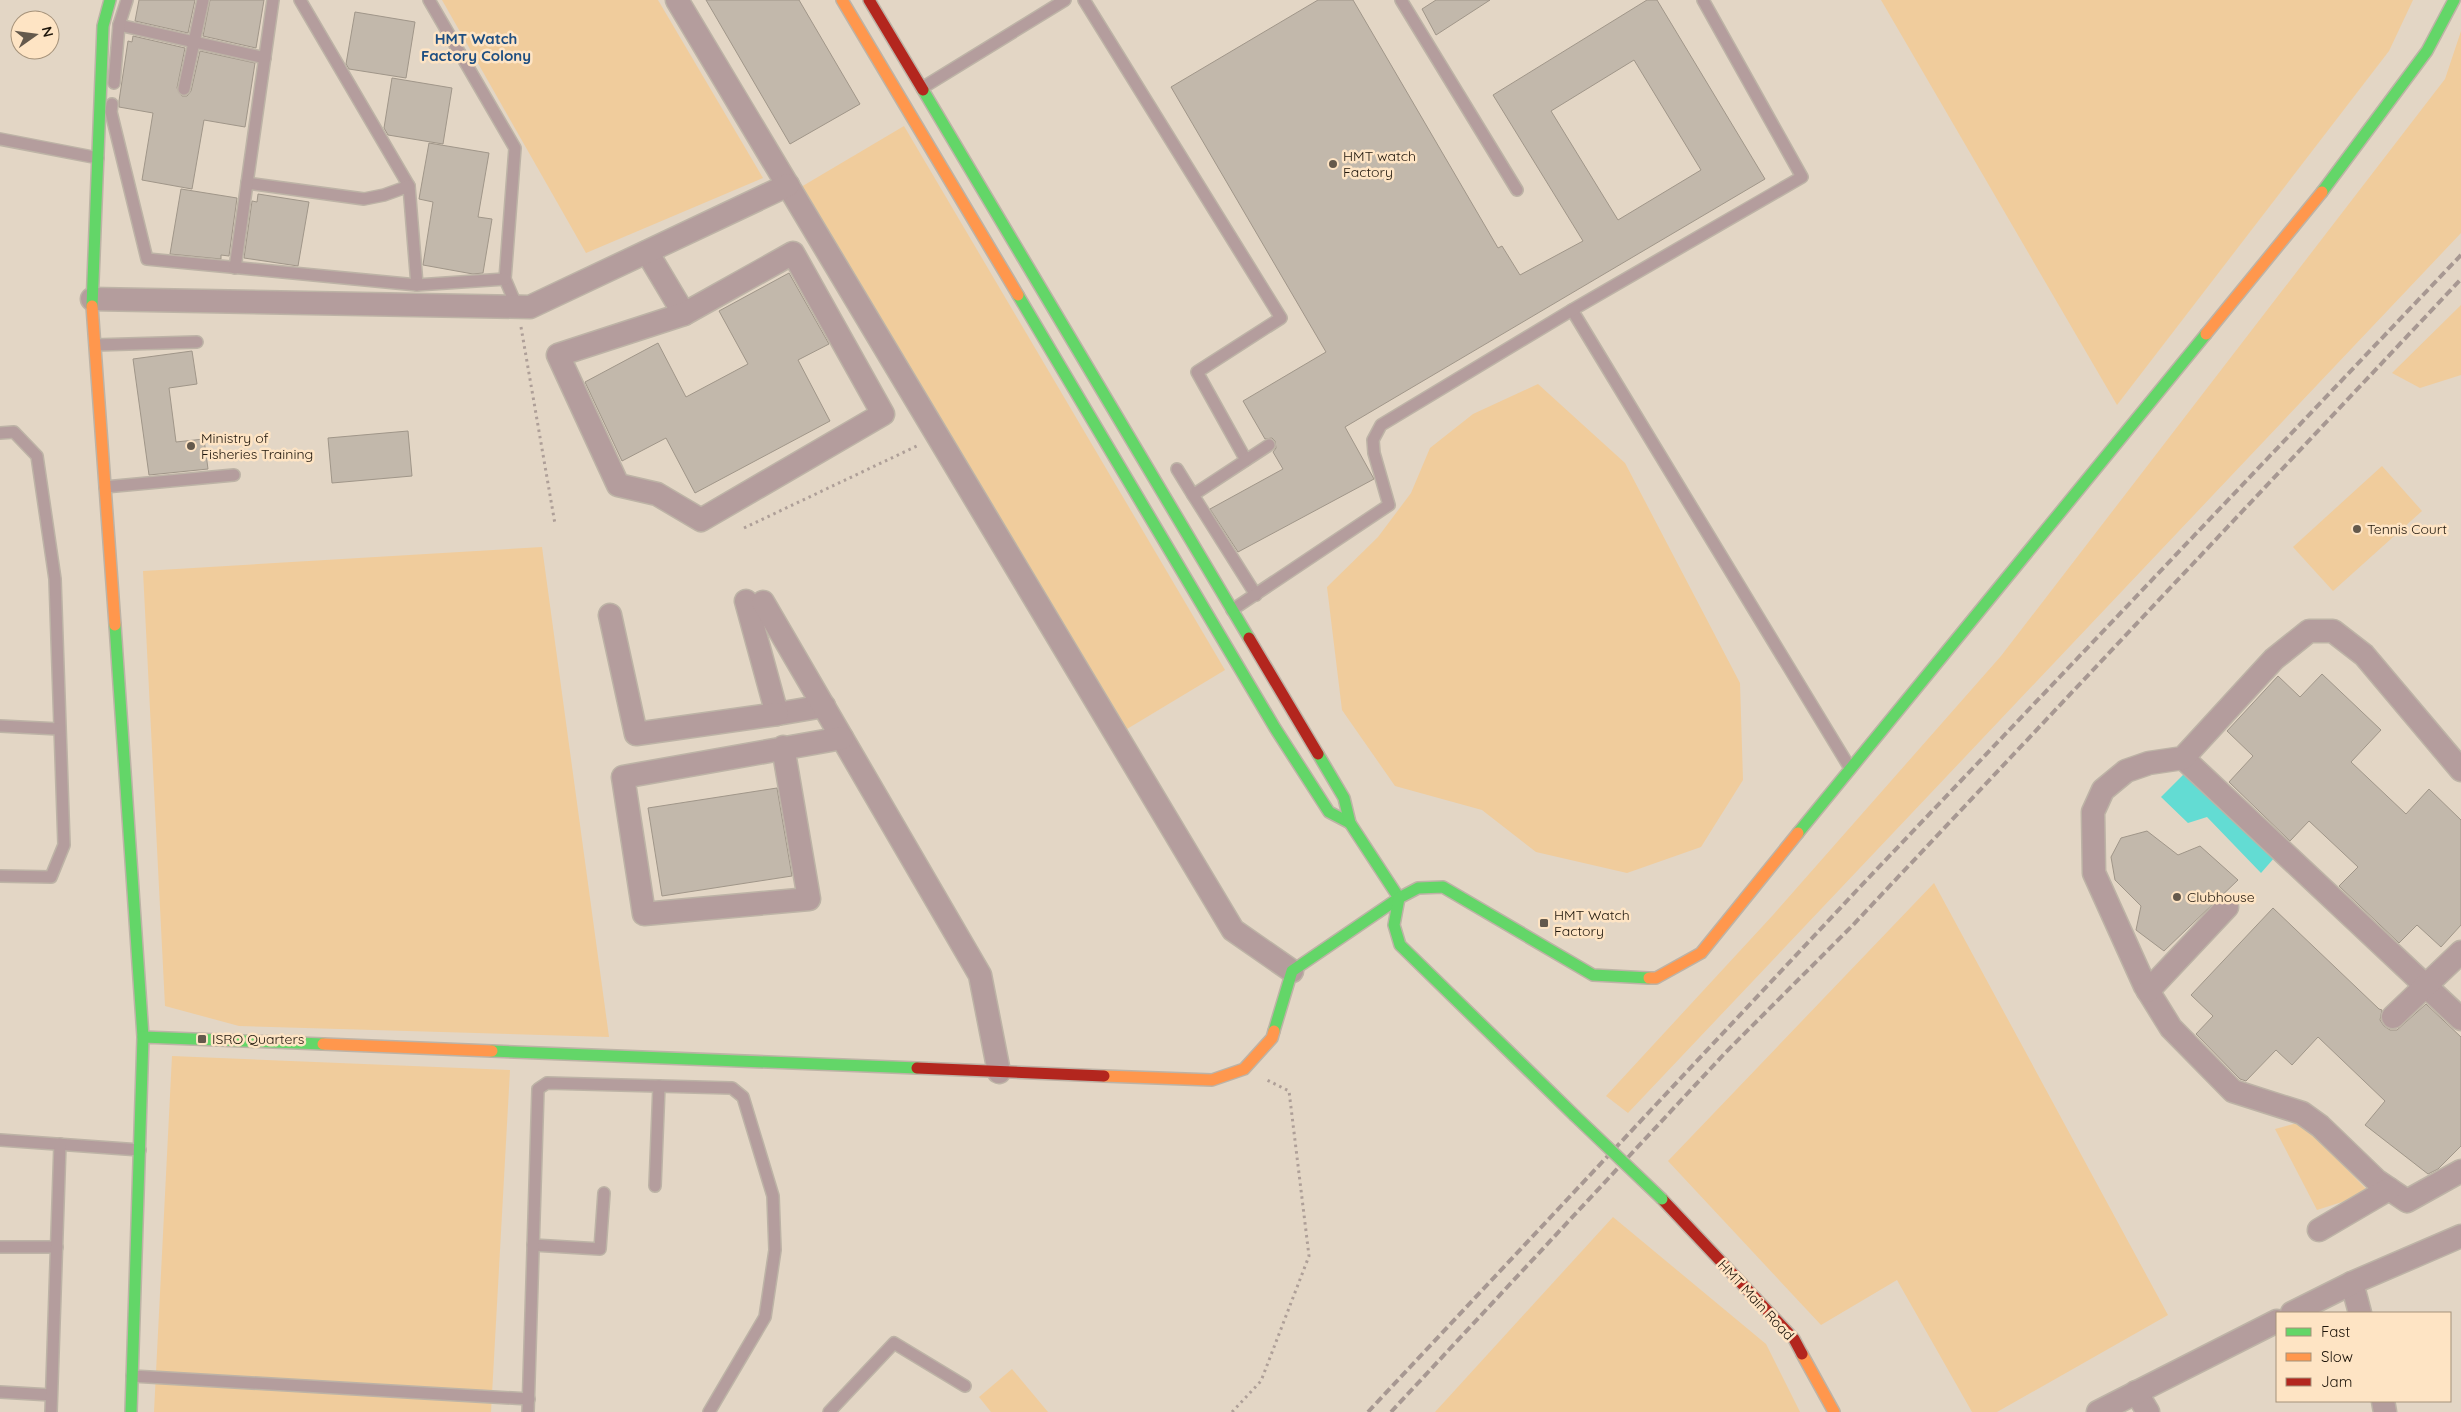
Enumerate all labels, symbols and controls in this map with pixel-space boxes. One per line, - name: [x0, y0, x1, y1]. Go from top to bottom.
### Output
- north arrow: [10, 10, 60, 60]
- text: N: [38, 25, 58, 39]
- district label: HMT Watch Factory Colony: [421, 29, 531, 65]
- place label: HMT watch Factory: [1343, 147, 1416, 181]
- marker: HMT watch Factory: [1327, 158, 1339, 170]
- place label: Ministry of Fisheries Training: [201, 429, 313, 463]
- marker: Ministry of Fisheries Training: [185, 440, 197, 452]
- place label: Tennis Court: [2367, 520, 2447, 538]
- marker: Tennis Court: [2351, 523, 2363, 535]
- place label: Clubhouse: [2187, 888, 2255, 906]
- marker: Clubhouse: [2171, 891, 2183, 903]
- place label: HMT Watch Factory: [1554, 906, 1630, 940]
- marker: HMT Watch Factory: [1538, 917, 1550, 929]
- place label: ISRO Quarters: [212, 1030, 304, 1048]
- marker: ISRO Quarters: [196, 1033, 208, 1045]
- street label: HMT Main Road: [1714, 1256, 1798, 1344]
- legend: [2276, 1312, 2451, 1402]
- text: Fast: [2321, 1322, 2350, 1341]
- text: Slow: [2321, 1347, 2353, 1366]
- text: Jam: [2321, 1372, 2352, 1391]

